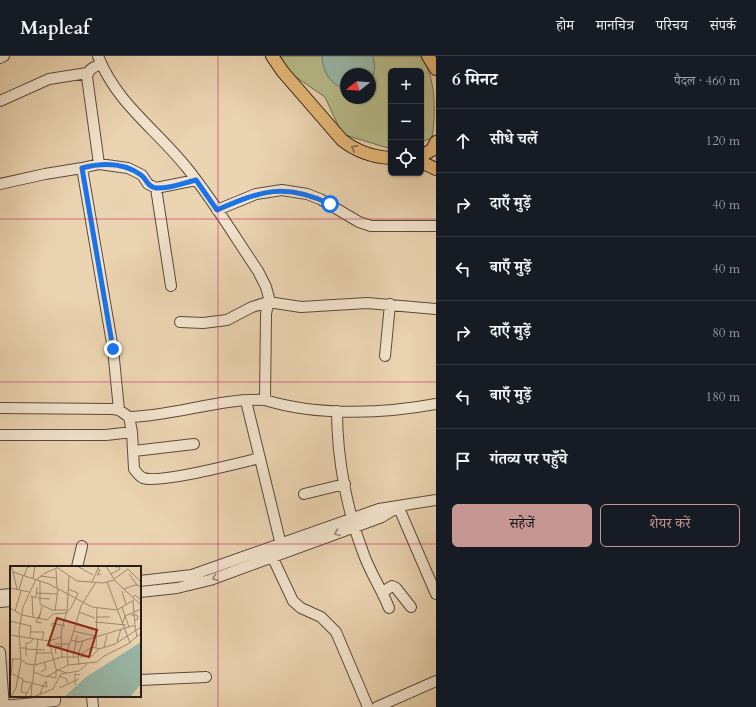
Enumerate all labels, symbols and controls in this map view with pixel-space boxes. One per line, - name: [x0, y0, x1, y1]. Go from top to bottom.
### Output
- text: Mapleaf: [20, 15, 90, 41]
- text: होम: [556, 16, 574, 35]
- text: मानचित्र: [596, 16, 634, 35]
- text: परिचय: [656, 16, 688, 35]
- text: संपर्क: [710, 16, 736, 35]
- north arrow: [340, 68, 376, 104]
- map controls: [388, 68, 424, 176]
- button: +: [388, 68, 424, 104]
- text: 6 मिनट: [452, 68, 498, 91]
- text: पैदल · 460 m: [674, 72, 740, 90]
- button: −: [388, 104, 424, 140]
- text: सीधे चलें: [490, 129, 538, 149]
- icon: ahead: [452, 130, 474, 152]
- text: 120 m: [706, 132, 740, 150]
- button: locate: [388, 140, 424, 176]
- one-way arrow: [351, 145, 358, 153]
- text: दाएँ मुड़ें: [490, 193, 531, 213]
- icon: right: [452, 194, 474, 216]
- route start: [321, 195, 339, 213]
- text: 40 m: [712, 196, 740, 214]
- text: बाएँ मुड़ें: [490, 257, 531, 277]
- icon: left: [452, 258, 474, 280]
- text: 40 m: [712, 260, 740, 278]
- text: दाएँ मुड़ें: [490, 321, 531, 341]
- icon: right: [452, 322, 474, 344]
- text: 80 m: [712, 324, 740, 342]
- route end: [104, 340, 122, 358]
- text: बाएँ मुड़ें: [490, 385, 531, 405]
- icon: left: [452, 386, 474, 408]
- text: 180 m: [706, 388, 740, 406]
- text: गंतव्य पर पहुँचे: [490, 449, 567, 469]
- icon: arrive: [452, 450, 474, 472]
- button: सहेजें: [452, 504, 592, 547]
- button: शेयर करें: [600, 504, 740, 547]
- one-way arrow: [334, 529, 341, 537]
- inset map: [10, 566, 141, 697]
- one-way arrow: [212, 574, 219, 582]

